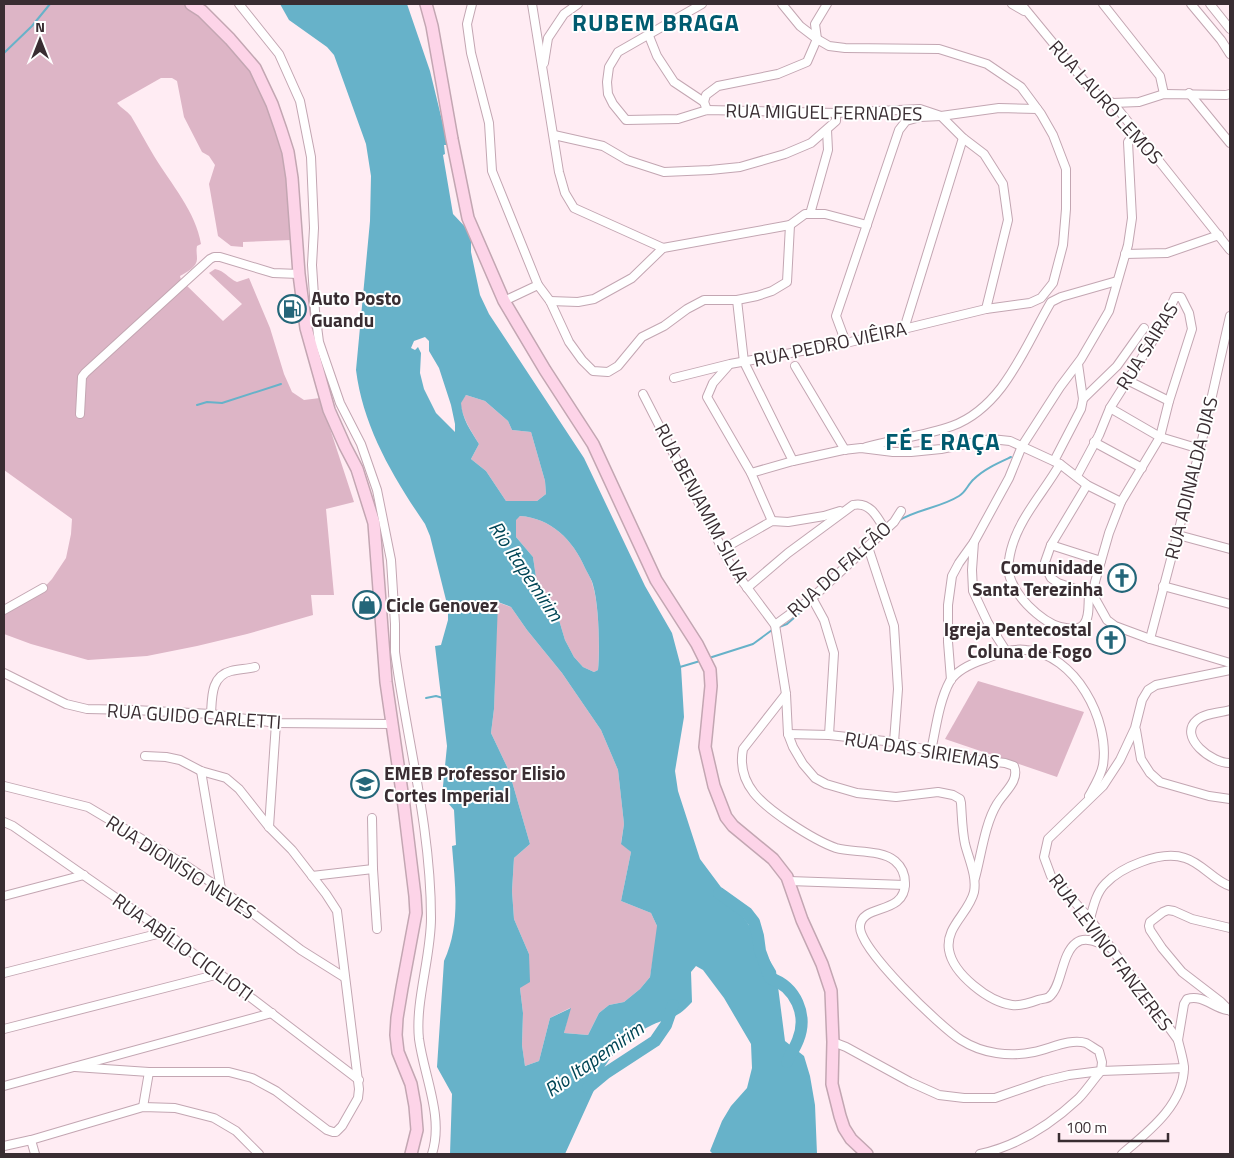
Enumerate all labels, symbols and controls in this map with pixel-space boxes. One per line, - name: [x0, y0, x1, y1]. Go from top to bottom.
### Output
- district label: RUBEM BRAGA: [572, 4, 740, 40]
- north arrow: [15, 15, 65, 65]
- text: N: [35, 16, 45, 37]
- street label: RUA LAURO LEMOS: [1043, 33, 1170, 170]
- street label: RUA MIGUEL FERNADES: [725, 95, 923, 128]
- place label: Auto Posto Guandu: [311, 283, 401, 334]
- fuel station icon: Auto Posto Guandu: [277, 294, 307, 324]
- street label: RUA SAIRAS: [1108, 296, 1185, 395]
- street label: RUA PEDRO VIÊIRA: [751, 313, 909, 374]
- street label: RUA ADINALDA DIAS: [1156, 393, 1225, 562]
- street label: RUA BENJAMIM SILVA: [648, 418, 757, 588]
- district label: FÉ E RAÇA: [885, 423, 1001, 459]
- water label: Rio Itapemirim: [481, 514, 572, 628]
- street label: RUA DO FALCÃO: [780, 514, 897, 623]
- place label: Comunidade Santa Terezinha: [972, 552, 1103, 603]
- church icon: Comunidade Santa Terezinha: [1107, 563, 1137, 593]
- shop icon: Cicle Genovez: [352, 590, 382, 620]
- place label: Cicle Genovez: [386, 590, 498, 619]
- place label: Igreja Pentecostal Coluna de Fogo: [944, 614, 1092, 665]
- church icon: Igreja Pentecostal Coluna de Fogo: [1096, 625, 1126, 655]
- street label: RUA GUIDO CARLETTI: [106, 695, 282, 736]
- street label: RUA DAS SIRIEMAS: [843, 723, 1002, 776]
- place label: EMEB Professor Elisio Cortes Imperial: [384, 758, 566, 809]
- school or university icon: EMEB Professor Elisio Cortes Imperial: [350, 769, 380, 799]
- street label: RUA DIONÍSIO NEVES: [101, 807, 262, 926]
- street label: RUA LEVINO FANZERES: [1042, 867, 1180, 1037]
- street label: RUA ABÍLIO CICILIOTI: [107, 885, 260, 1008]
- water label: Rio Itapemirim: [538, 1012, 650, 1104]
- scale bar: [1059, 1110, 1168, 1142]
- text: 100 m: [1066, 1116, 1107, 1139]

